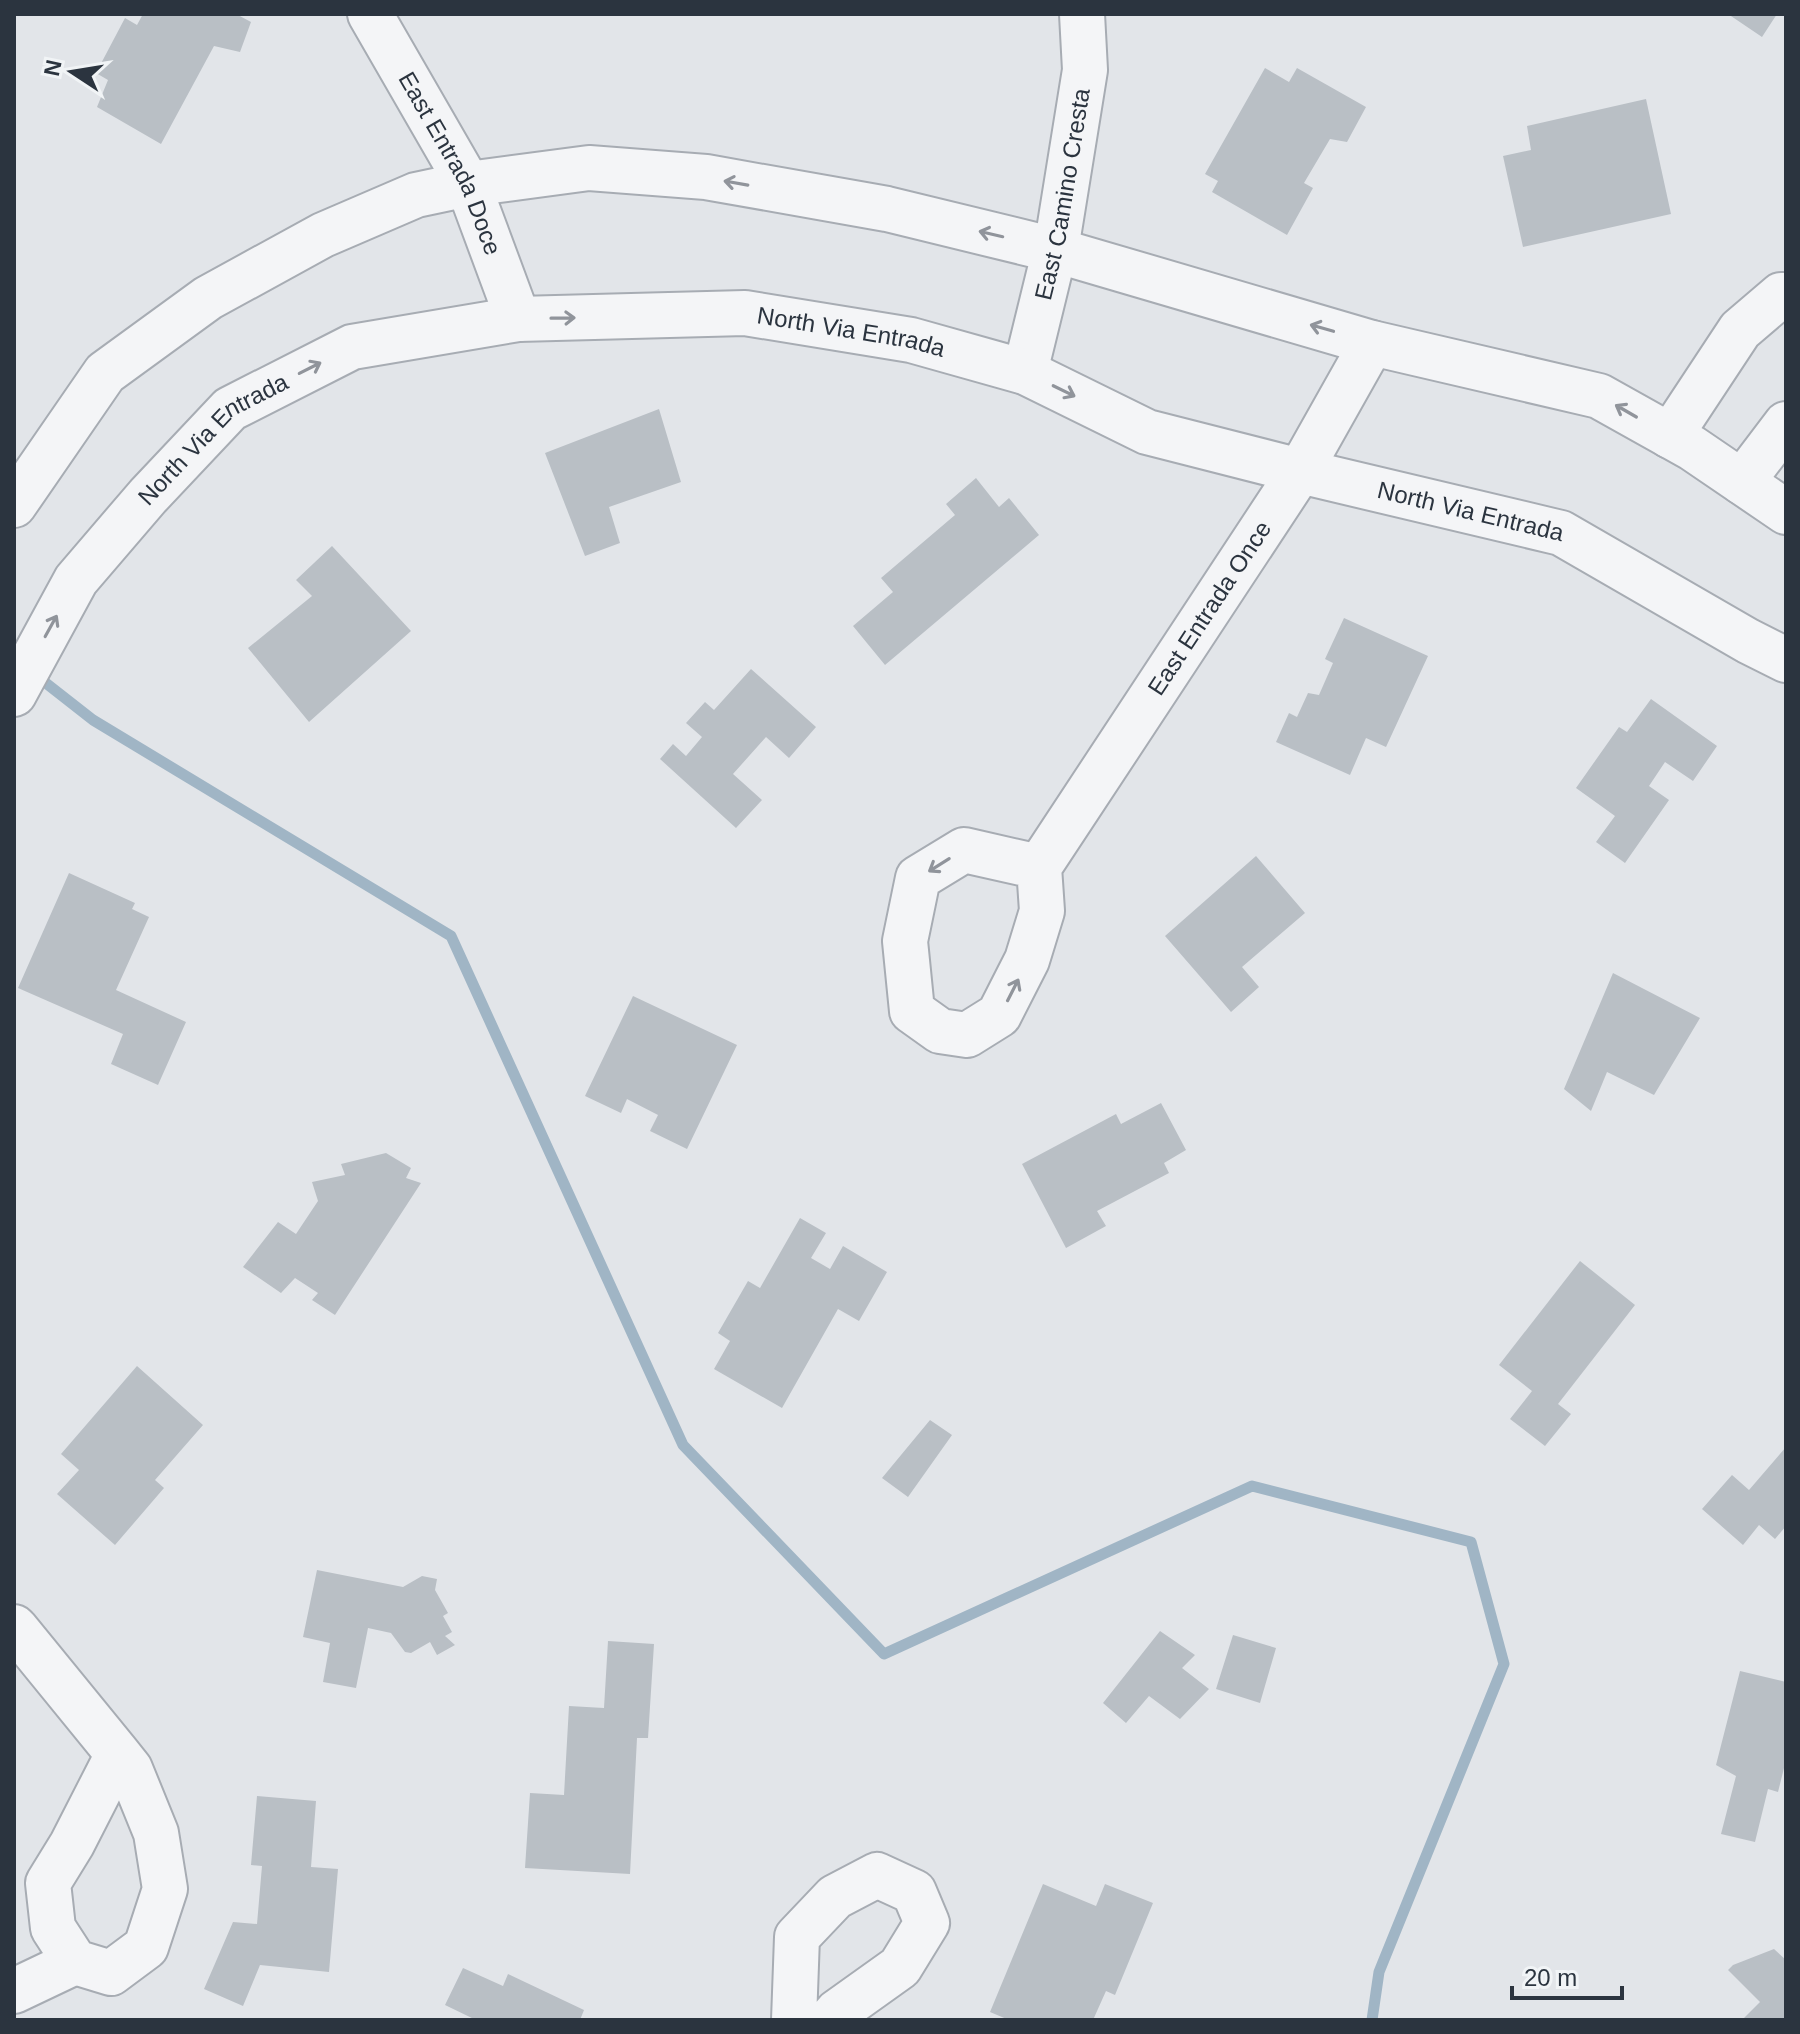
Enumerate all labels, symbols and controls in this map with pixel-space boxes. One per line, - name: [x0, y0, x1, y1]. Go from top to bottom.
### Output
- north arrow: [32, 32, 112, 112]
- text: N: [39, 58, 67, 78]
- street label: East Entrada Doce: [393, 67, 507, 258]
- street label: East Camino Cresta: [1029, 86, 1095, 303]
- one-way arrow: [724, 174, 749, 189]
- one-way arrow: [978, 226, 1004, 241]
- street label: North Via Entrada: [755, 301, 949, 362]
- one-way arrow: [549, 310, 576, 325]
- one-way arrow: [1309, 320, 1335, 335]
- one-way arrow: [298, 360, 322, 375]
- street label: North Via Entrada: [133, 368, 293, 510]
- one-way arrow: [1051, 384, 1075, 399]
- one-way arrow: [1614, 402, 1638, 418]
- street label: North Via Entrada: [1375, 476, 1567, 546]
- street label: East Entrada Once: [1142, 516, 1276, 700]
- one-way arrow: [44, 614, 60, 638]
- one-way arrow: [928, 857, 951, 873]
- one-way arrow: [1005, 978, 1021, 1002]
- scale bar: [1512, 1950, 1622, 2000]
- text: 20 m: [1524, 1964, 1577, 1991]

